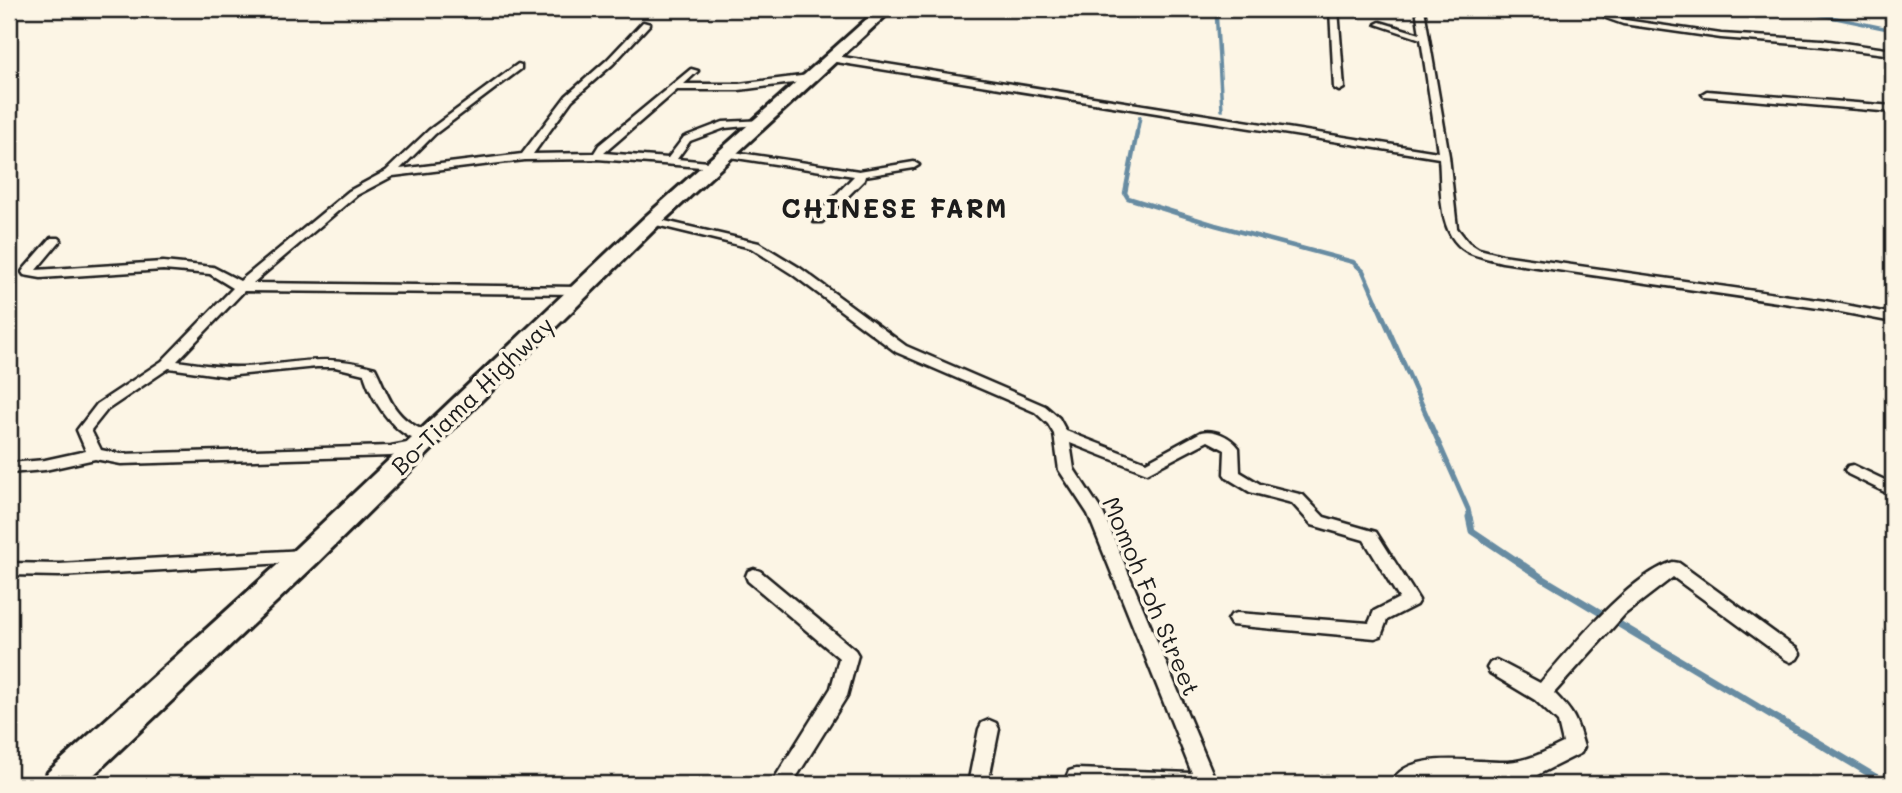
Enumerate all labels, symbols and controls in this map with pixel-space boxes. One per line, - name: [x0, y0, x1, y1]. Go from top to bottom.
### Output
- district label: CHINESE FARM: [781, 191, 1009, 225]
- street label: Bo-Tiama Highway: [384, 309, 560, 481]
- street label: Momoh Foh Street: [1096, 492, 1208, 700]

